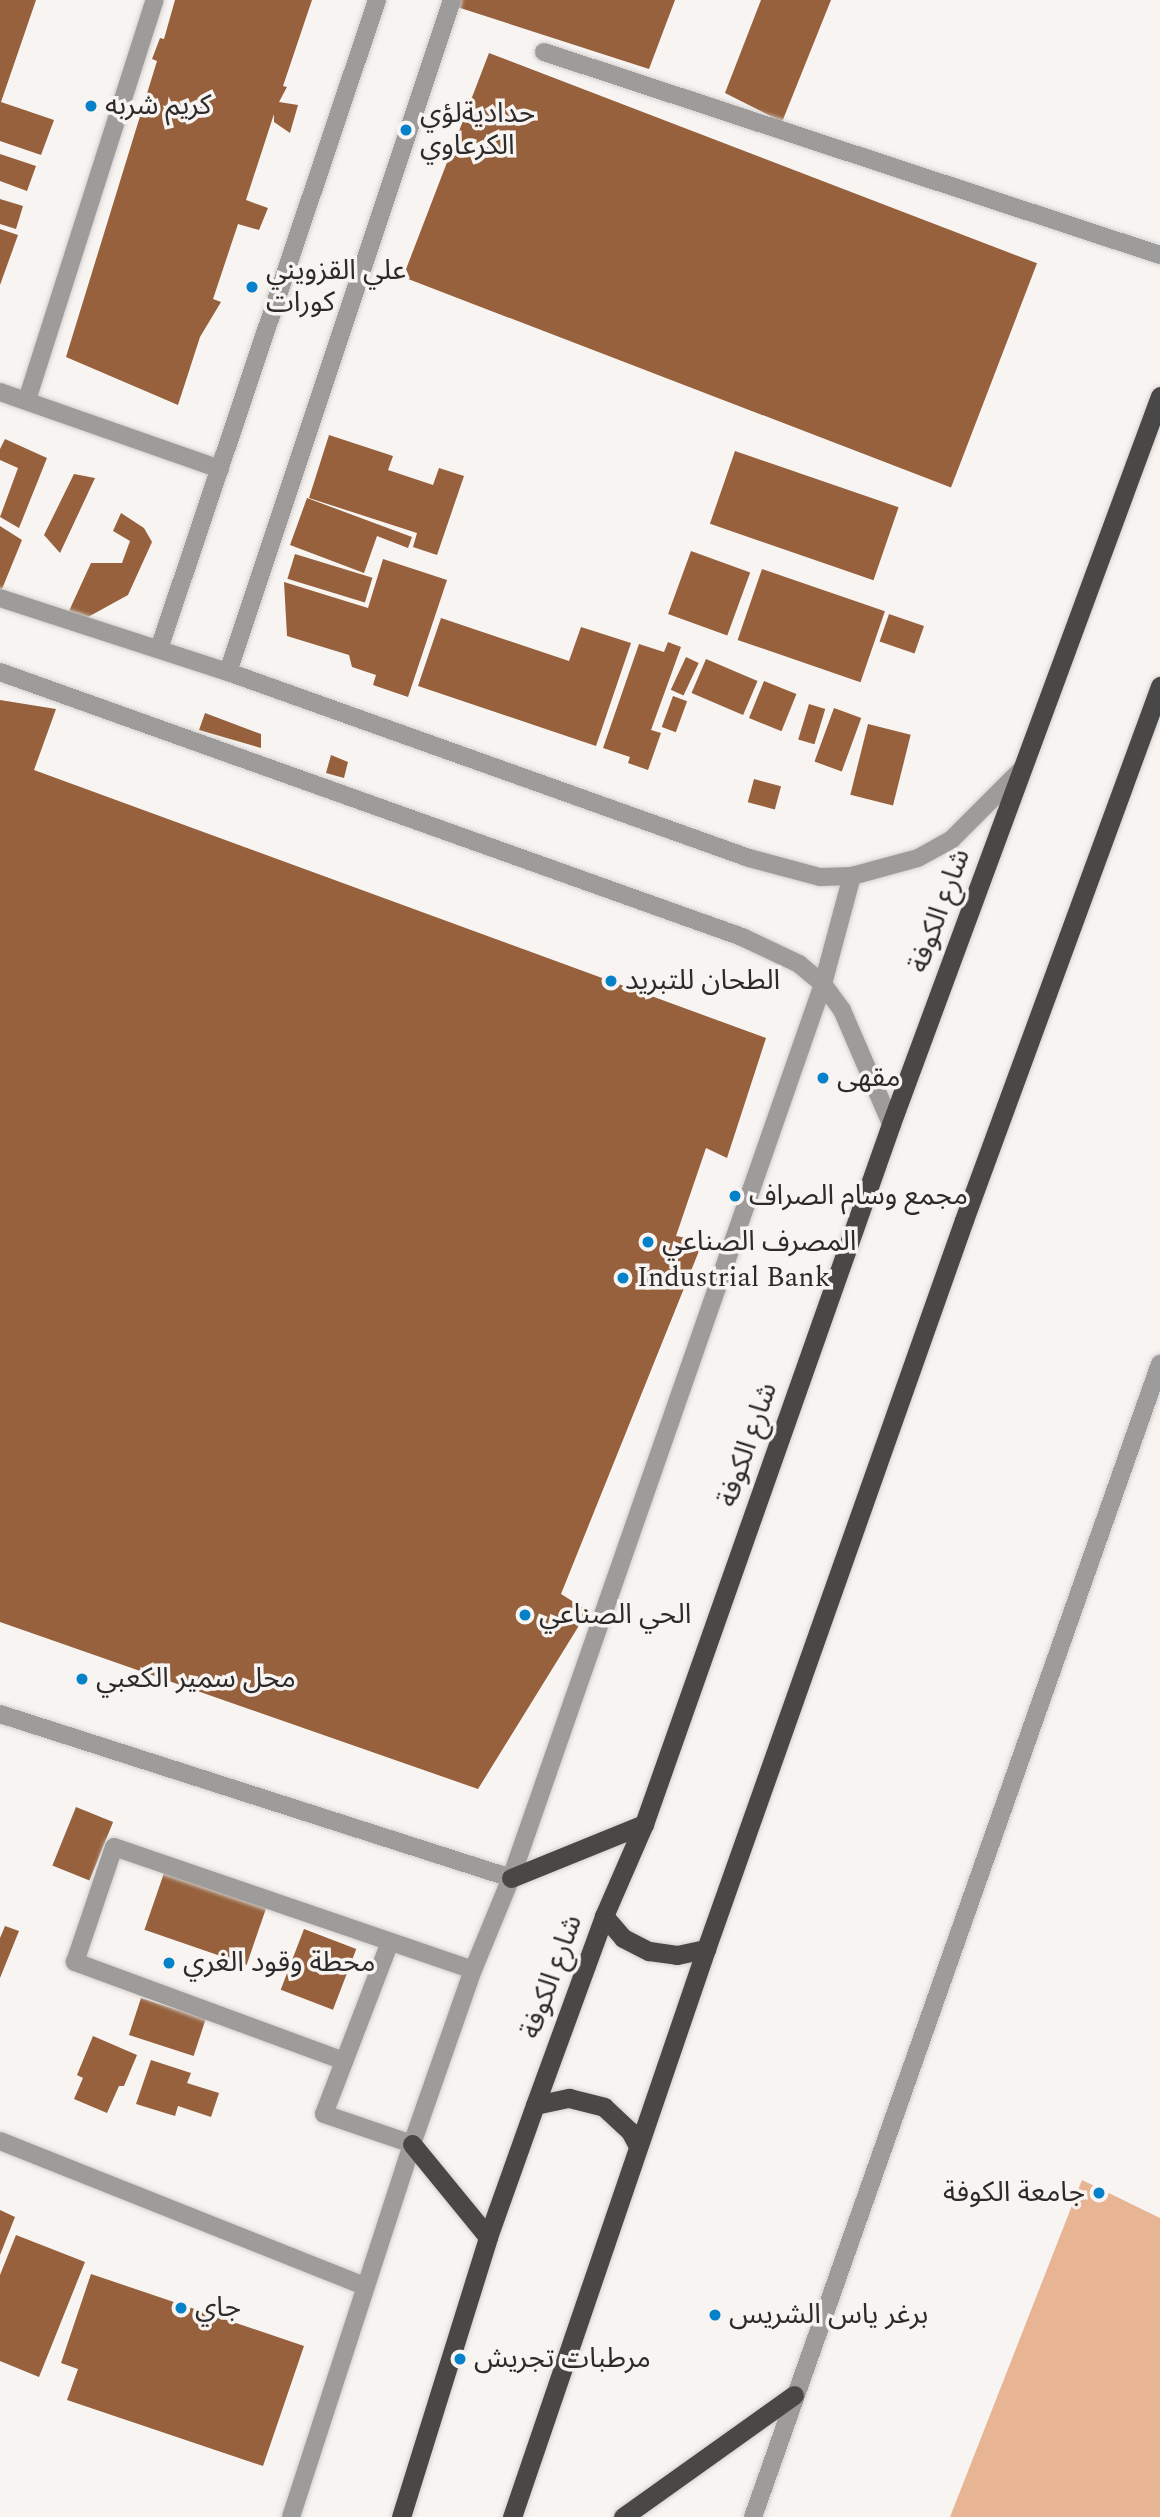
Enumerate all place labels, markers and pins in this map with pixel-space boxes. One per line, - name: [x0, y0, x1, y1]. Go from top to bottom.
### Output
- place label: كريم شربه: [105, 89, 211, 123]
- place label: حداديةلؤي الكرعاوي: [420, 97, 535, 163]
- marker: كريم شربه: [83, 98, 99, 114]
- marker: حداديةلؤي الكرعاوي: [398, 122, 414, 138]
- place label: علي القزويني كورات: [266, 254, 406, 320]
- marker: علي القزويني كورات: [244, 279, 260, 295]
- place label: الطحان للتبريد: [625, 964, 780, 998]
- marker: الطحان للتبريد: [603, 973, 619, 989]
- place label: مقهى: [837, 1061, 900, 1095]
- marker: مقهى: [815, 1070, 831, 1086]
- place label: مجمع وسام الصراف: [749, 1179, 968, 1213]
- marker: مجمع وسام الصراف: [727, 1188, 743, 1204]
- place label: المصرف الصناعي: [662, 1225, 856, 1259]
- marker: المصرف الصناعي: [640, 1234, 656, 1250]
- place label: Industrial Bank: [637, 1261, 830, 1295]
- marker: Industrial Bank: [615, 1270, 631, 1286]
- place label: الحي الصناعي: [539, 1598, 691, 1632]
- marker: الحي الصناعي: [517, 1607, 533, 1623]
- place label: محل سمير الكعبي: [96, 1662, 296, 1696]
- marker: محل سمير الكعبي: [74, 1671, 90, 1687]
- place label: محطة وقود الغري: [183, 1946, 376, 1980]
- marker: محطة وقود الغري: [161, 1955, 177, 1971]
- place label: جامعة الكوفة: [943, 2176, 1085, 2210]
- marker: جامعة الكوفة: [1091, 2185, 1107, 2201]
- place label: جاي: [195, 2291, 241, 2325]
- place label: برغر ياس الشريس: [729, 2298, 928, 2332]
- marker: جاي: [173, 2300, 189, 2316]
- marker: برغر ياس الشريس: [707, 2307, 723, 2323]
- place label: مرطبات تجريش: [474, 2342, 651, 2376]
- marker: مرطبات تجريش: [452, 2351, 468, 2367]

